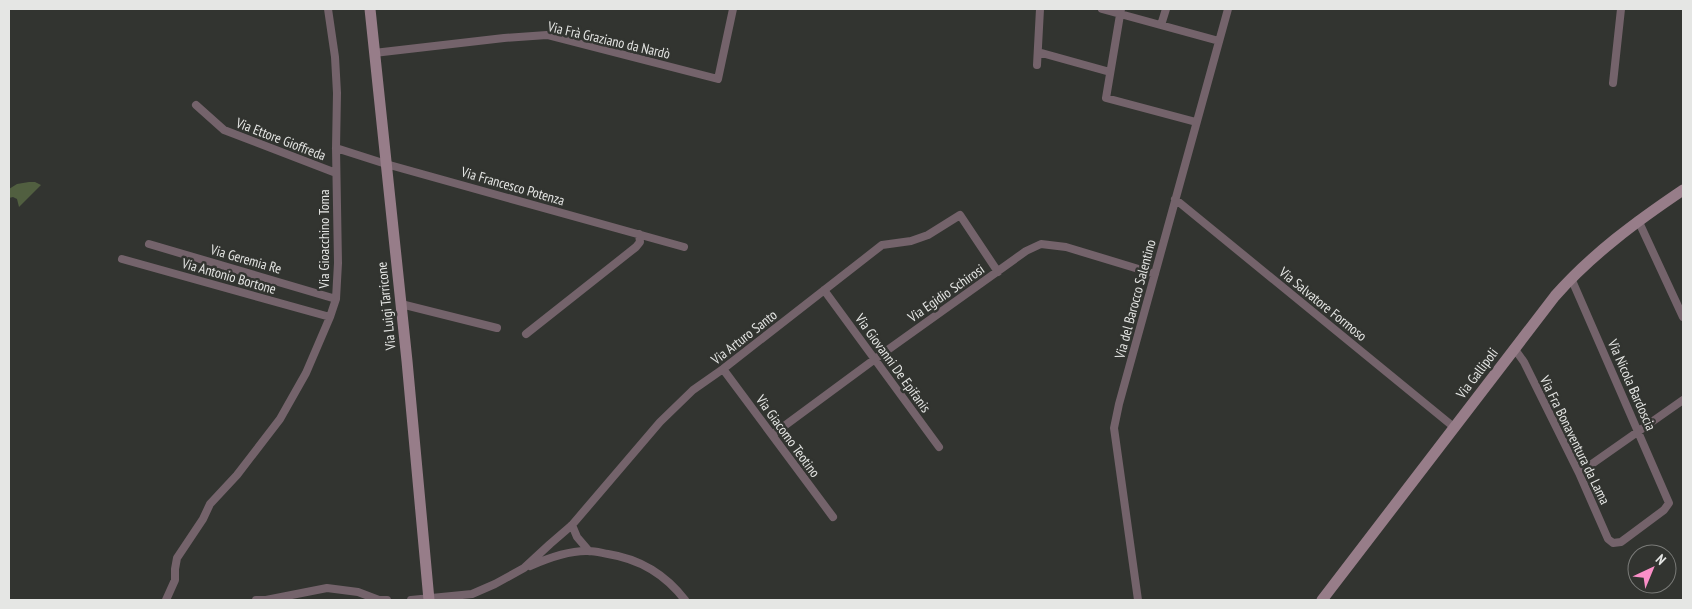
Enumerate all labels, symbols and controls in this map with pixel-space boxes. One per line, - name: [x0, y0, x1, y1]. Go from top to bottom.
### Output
- street label: Via Frà Graziano da Nardò: [545, 17, 672, 63]
- street label: Via Ettore Gioffreda: [233, 113, 328, 164]
- street label: Via Francesco Potenza: [458, 162, 567, 209]
- street label: Via Gioacchino Toma: [315, 190, 333, 289]
- street label: Via del Barocco Salentino: [1110, 237, 1160, 362]
- street label: Via Geremia Re: [207, 240, 284, 278]
- street label: Via Antonio Bortone: [179, 254, 278, 298]
- street label: Via Egidio Schirosi: [904, 260, 988, 327]
- street label: Via Luigi Tarricone: [372, 261, 400, 352]
- street label: Via Salvatore Formoso: [1275, 262, 1371, 345]
- street label: Via Arturo Santo: [707, 306, 781, 369]
- street label: Via Giovanni De Epifanis: [851, 309, 935, 416]
- street label: Via Nicola Bardoscia: [1603, 336, 1660, 433]
- street label: Via Gallipoli: [1452, 344, 1502, 403]
- street label: Via Fra Bonaventura da Lama: [1536, 372, 1614, 507]
- street label: Via Giacomo Teotino: [751, 390, 824, 481]
- north arrow: [1627, 544, 1677, 594]
- text: N: [1652, 551, 1670, 569]

